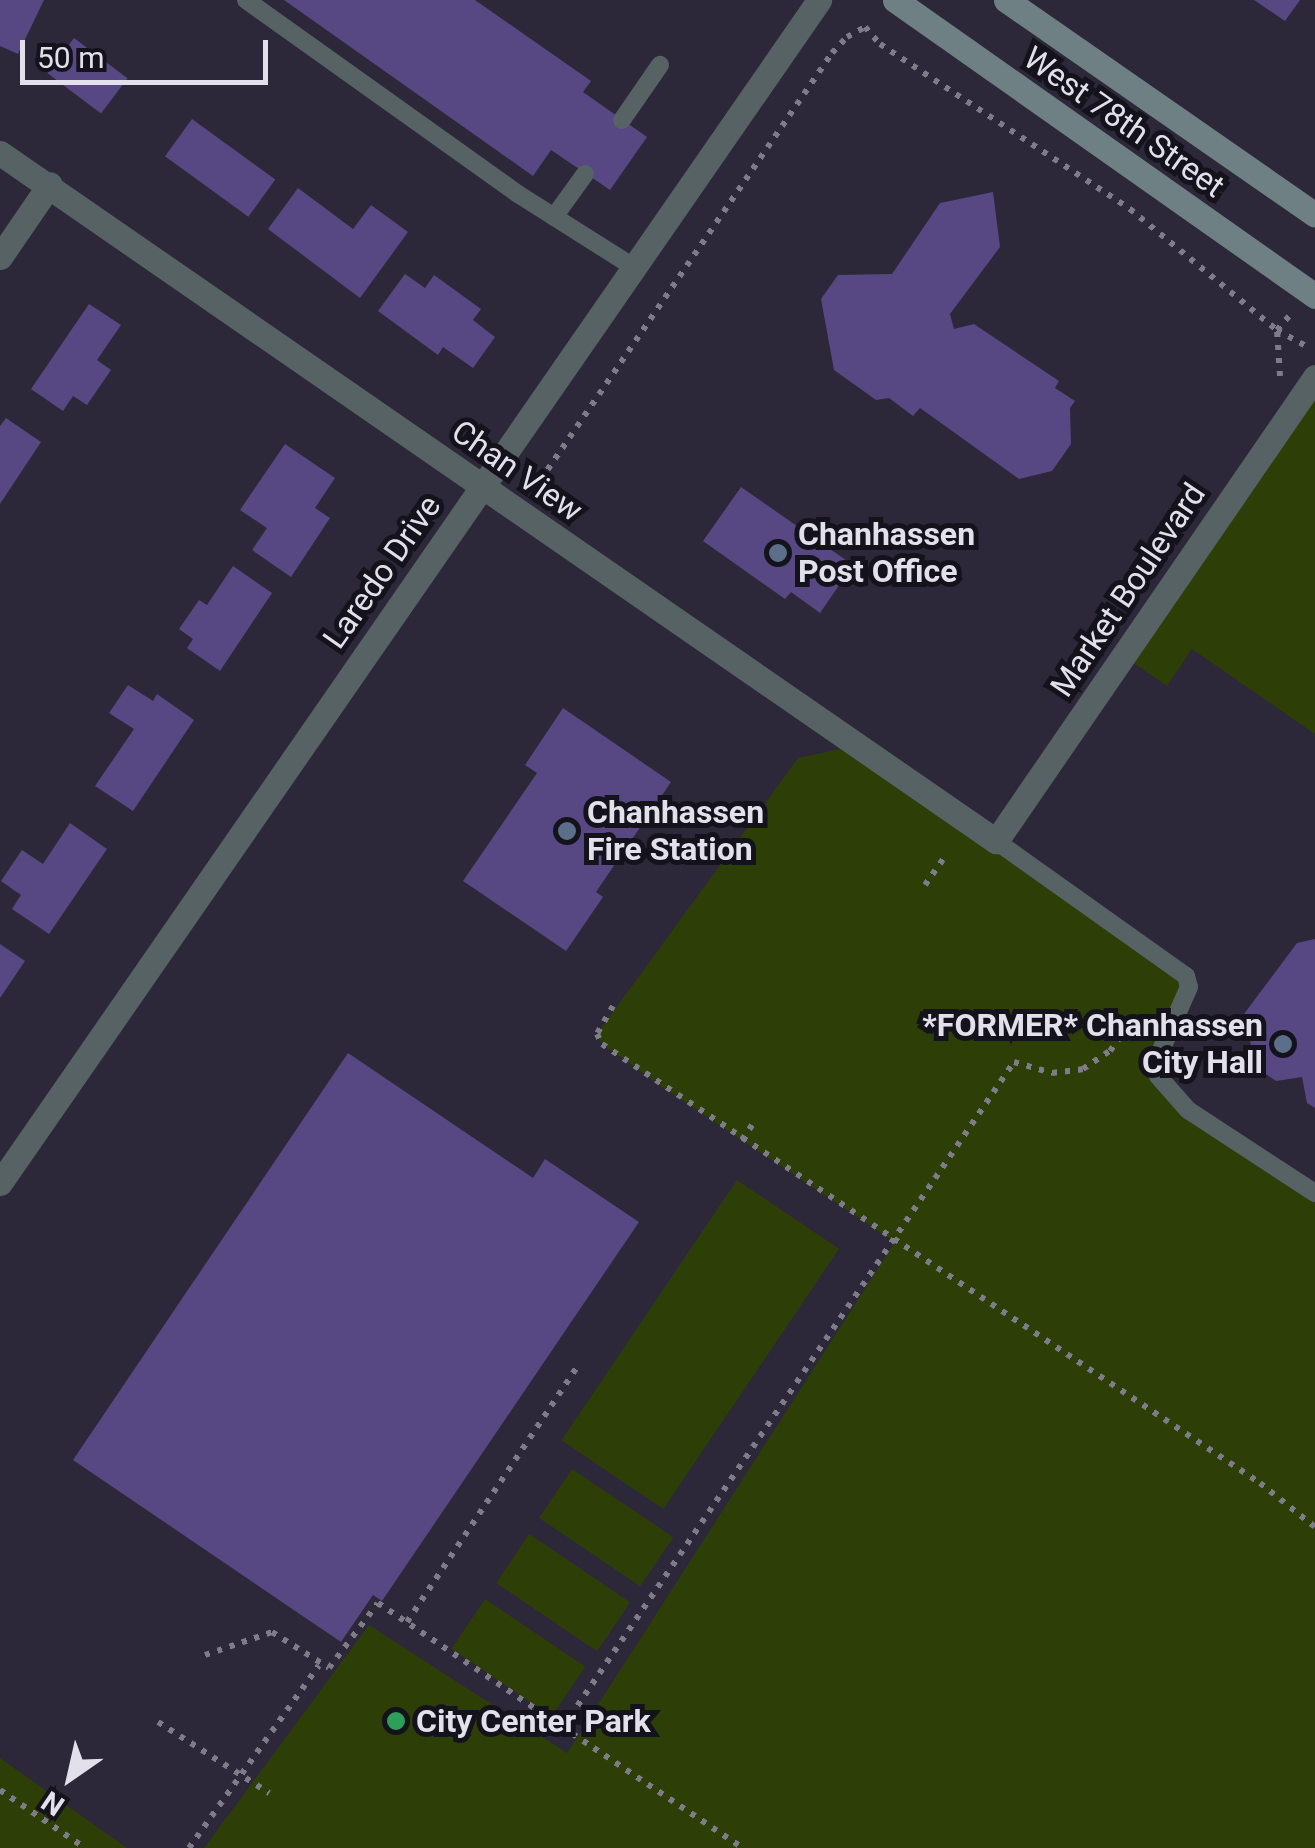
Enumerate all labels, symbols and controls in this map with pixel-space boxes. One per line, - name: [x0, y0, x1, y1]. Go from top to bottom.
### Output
- scale bar: [25, 20, 272, 82]
- street label: West 78th Street: [1016, 39, 1232, 205]
- text: 50 m: [37, 40, 104, 75]
- street label: Chan View: [444, 412, 590, 530]
- street label: Market Boulevard: [1042, 476, 1214, 704]
- street label: Laredo Drive: [315, 488, 449, 656]
- place label: Chanhassen Post Office: [798, 516, 975, 591]
- marker: Chanhassen Post Office: [767, 542, 789, 564]
- place label: Chanhassen Fire Station: [587, 794, 764, 869]
- marker: Chanhassen Fire Station: [556, 820, 578, 842]
- place label: *FORMER* Chanhassen City Hall: [922, 1007, 1263, 1082]
- marker: *FORMER* Chanhassen City Hall: [1272, 1033, 1294, 1055]
- place label: City Center Park: [416, 1702, 651, 1740]
- marker: City Center Park: [385, 1710, 407, 1732]
- north arrow: [20, 1728, 120, 1828]
- text: N: [36, 1784, 70, 1822]

